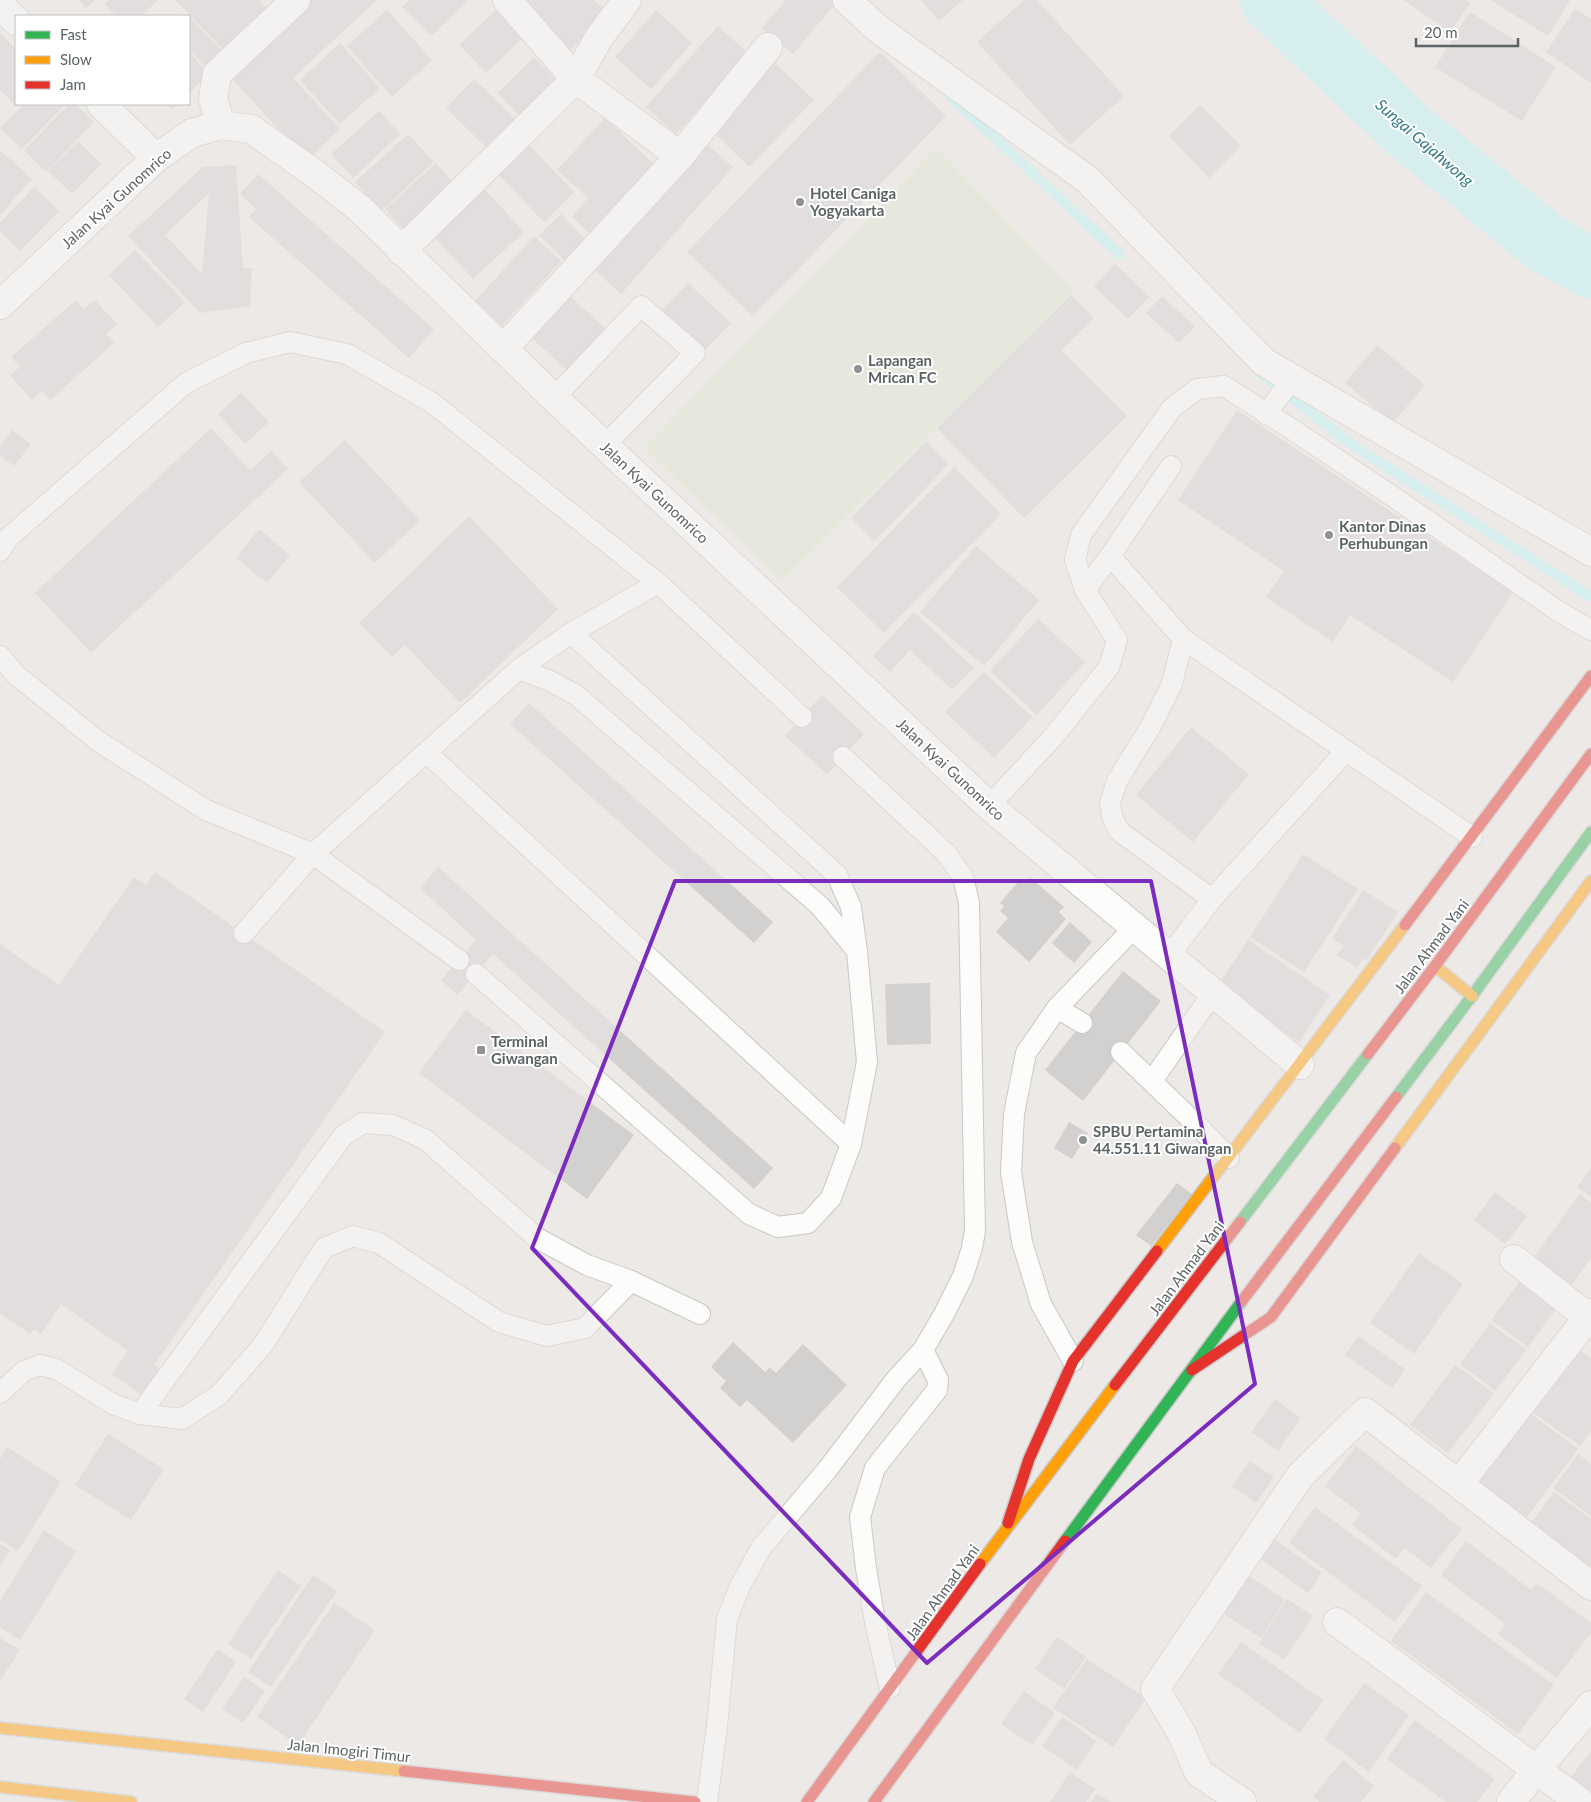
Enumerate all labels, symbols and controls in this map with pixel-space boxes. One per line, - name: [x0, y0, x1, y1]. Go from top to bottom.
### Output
- legend: [15, 15, 190, 105]
- scale bar: [1416, 15, 1518, 47]
- text: 20 m: [1424, 23, 1458, 41]
- text: Fast: [60, 25, 87, 43]
- text: Slow: [60, 50, 92, 68]
- text: Jam: [60, 75, 86, 93]
- water label: Sungai Gajahwong: [1372, 94, 1478, 190]
- street label: Jalan Kyai Gunomrico: [57, 144, 175, 252]
- place label: Hotel Caniga Yogyakarta: [809, 184, 896, 219]
- marker: Hotel Caniga Yogyakarta: [794, 196, 806, 208]
- place label: Lapangan Mrican FC: [868, 351, 937, 386]
- marker: Lapangan Mrican FC: [852, 363, 864, 375]
- street label: Jalan Kyai Gunomrico: [597, 437, 713, 547]
- place label: Kantor Dinas Perhubungan: [1339, 517, 1428, 552]
- marker: Kantor Dinas Perhubungan: [1323, 529, 1335, 541]
- street label: Jalan Kyai Gunomrico: [893, 714, 1009, 824]
- street label: Jalan Ahmad Yani: [1390, 895, 1472, 997]
- place label: Terminal Giwangan: [491, 1032, 558, 1067]
- marker: Terminal Giwangan: [475, 1044, 487, 1056]
- place label: SPBU Pertamina 44.551.11 Giwangan: [1093, 1122, 1231, 1157]
- marker: SPBU Pertamina 44.551.11 Giwangan: [1077, 1134, 1089, 1146]
- street label: Jalan Ahmad Yani: [1145, 1217, 1227, 1319]
- street label: Jalan Ahmad Yani: [901, 1541, 983, 1643]
- street label: Jalan Imogiri Timur: [286, 1735, 412, 1765]

